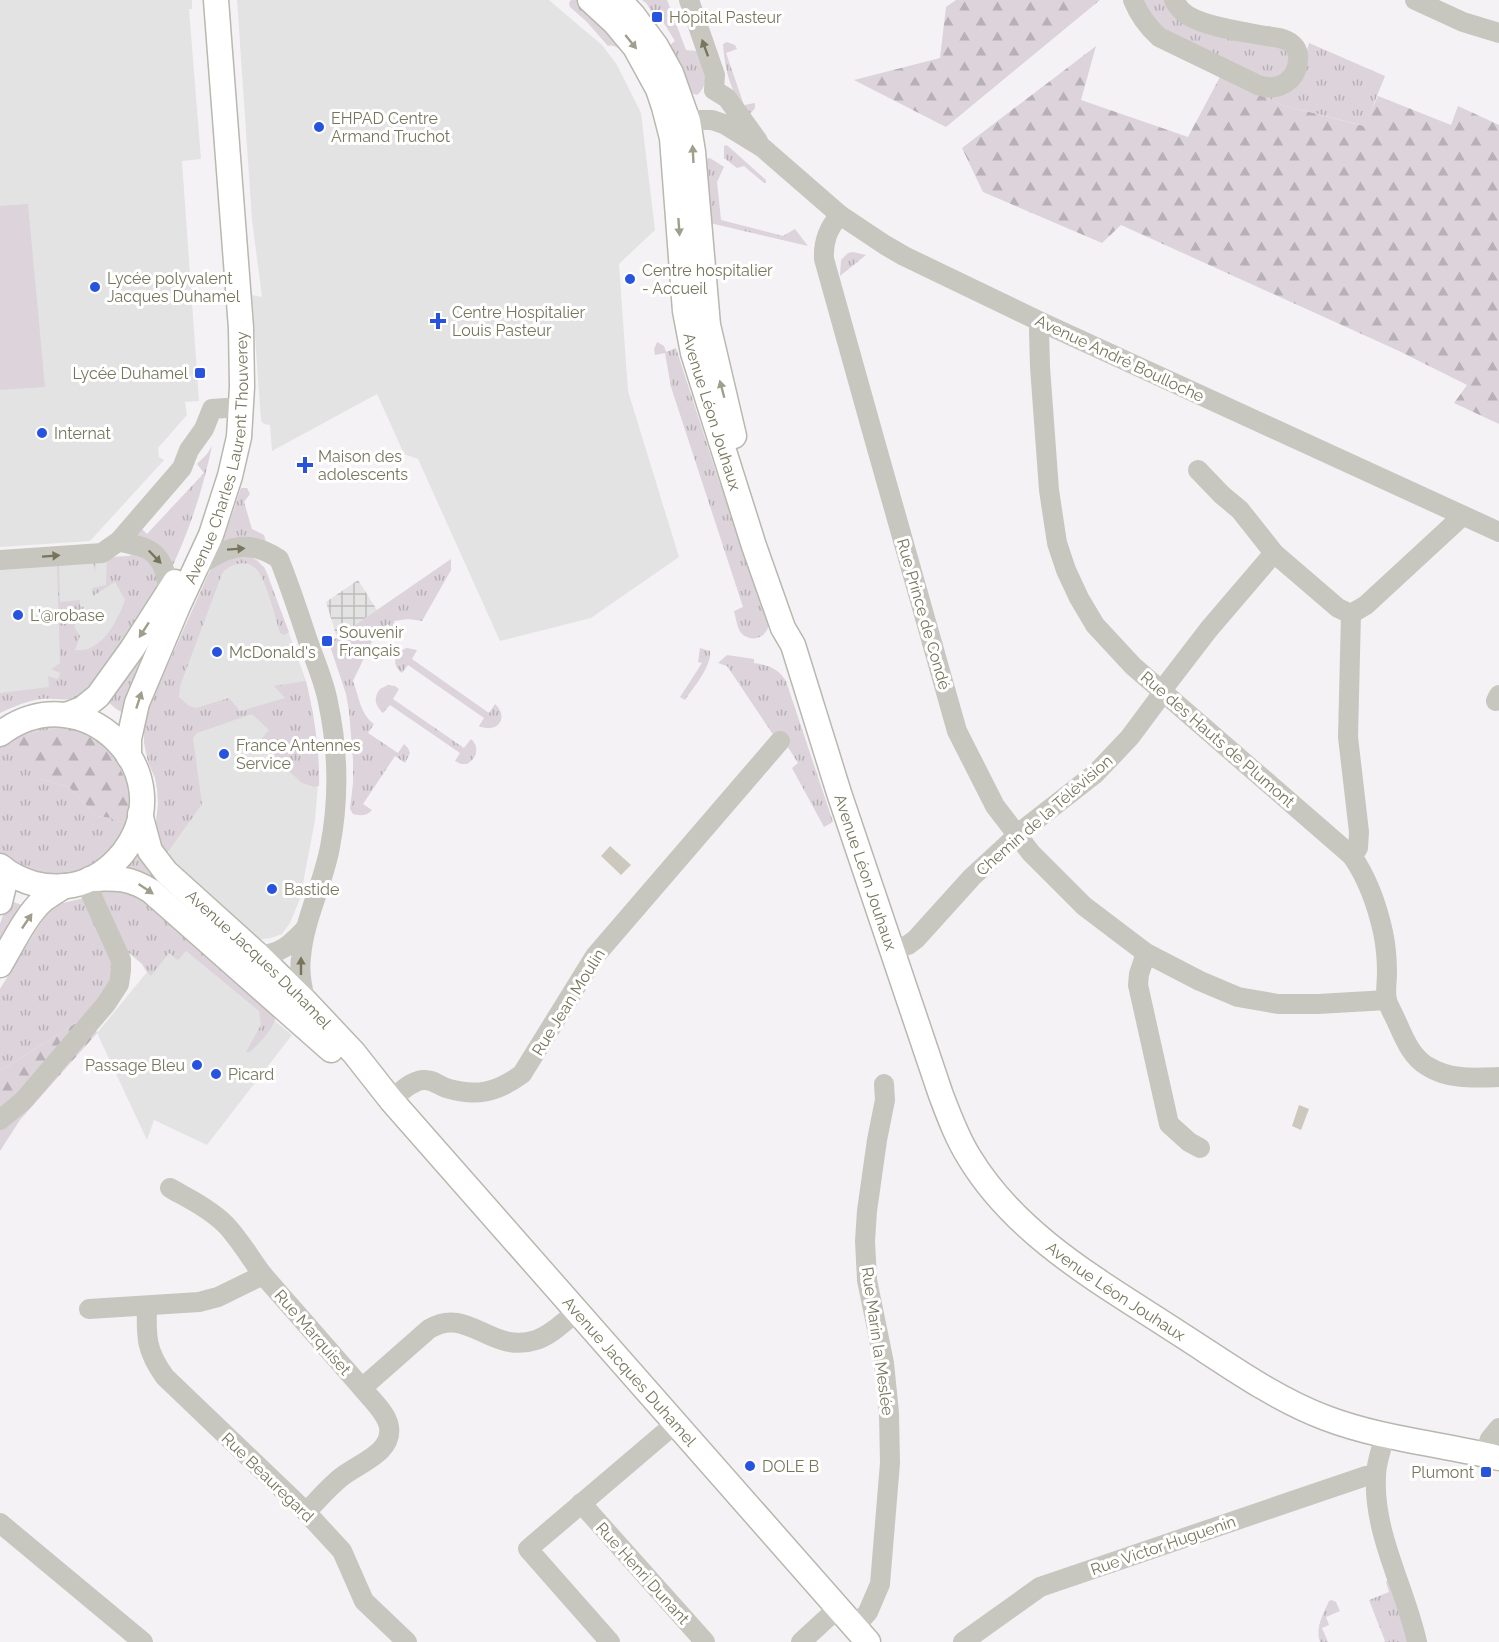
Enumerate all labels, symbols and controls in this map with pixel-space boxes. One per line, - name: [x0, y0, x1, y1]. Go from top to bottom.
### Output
- place label: Hôpital Pasteur: [669, 8, 782, 27]
- marker: Hôpital Pasteur: [650, 10, 664, 24]
- one-way arrow: [624, 34, 637, 50]
- one-way arrow: [700, 39, 710, 57]
- place label: EHPAD Centre Armand Truchot: [331, 109, 451, 146]
- marker: EHPAD Centre Armand Truchot: [312, 120, 326, 134]
- one-way arrow: [689, 144, 698, 163]
- one-way arrow: [674, 218, 683, 237]
- place label: Centre hospitalier - Accueil: [642, 261, 773, 298]
- place label: Lycée polyvalent Jacques Duhamel: [107, 269, 241, 306]
- marker: Centre hospitalier - Accueil: [623, 272, 637, 286]
- marker: Lycée polyvalent Jacques Duhamel: [88, 280, 102, 294]
- place label: Centre Hospitalier Louis Pasteur: [452, 303, 585, 340]
- street label: Avenue André Boulloche: [1032, 311, 1207, 406]
- marker: Centre Hospitalier Louis Pasteur: [429, 312, 447, 330]
- street label: Avenue Charles Laurent Thouverey: [181, 331, 252, 587]
- street label: Avenue Léon Jouhaux: [679, 332, 745, 493]
- place label: Lycée Duhamel: [73, 364, 189, 383]
- marker: Lycée Duhamel: [193, 366, 207, 380]
- one-way arrow: [717, 380, 727, 398]
- place label: Internat: [54, 424, 111, 443]
- marker: Internat: [35, 426, 49, 440]
- place label: Maison des adolescents: [318, 447, 408, 484]
- marker: Maison des adolescents: [296, 456, 314, 474]
- street label: Rue Prince de Condé: [893, 536, 954, 692]
- one-way arrow: [227, 544, 246, 553]
- one-way arrow: [148, 549, 162, 564]
- one-way arrow: [42, 552, 61, 561]
- place label: L'@robase: [30, 606, 104, 625]
- marker: L'@robase: [11, 608, 25, 622]
- one-way arrow: [139, 622, 150, 638]
- place label: Souvenir Français: [339, 623, 404, 660]
- marker: Souvenir Français: [320, 634, 334, 648]
- place label: McDonald's: [229, 643, 316, 662]
- marker: McDonald's: [210, 645, 224, 659]
- street label: Rue des Hauts de Plumont: [1137, 667, 1299, 812]
- one-way arrow: [134, 691, 144, 709]
- place label: France Antennes Service: [236, 736, 361, 773]
- marker: France Antennes Service: [217, 747, 231, 761]
- street label: Chemin de la Télévision: [972, 751, 1116, 880]
- street label: Avenue Léon Jouhaux: [830, 792, 900, 953]
- place label: Bastide: [284, 880, 339, 899]
- marker: Bastide: [265, 882, 279, 896]
- one-way arrow: [138, 883, 155, 894]
- street label: Avenue Jacques Duhamel: [182, 886, 335, 1033]
- one-way arrow: [21, 913, 32, 929]
- street label: Rue Jean Moulin: [528, 945, 609, 1059]
- one-way arrow: [296, 956, 306, 975]
- place label: Passage Bleu: [85, 1056, 185, 1075]
- marker: Passage Bleu: [190, 1058, 204, 1072]
- place label: Picard: [228, 1065, 274, 1084]
- marker: Picard: [209, 1067, 223, 1081]
- street label: Avenue Léon Jouhaux: [1042, 1238, 1189, 1345]
- street label: Rue Marin la Meslée: [858, 1266, 897, 1417]
- street label: Rue Marquiset: [270, 1286, 355, 1379]
- street label: Avenue Jacques Duhamel: [558, 1293, 701, 1451]
- street label: Rue Beauregard: [218, 1429, 318, 1526]
- place label: DOLE B: [762, 1457, 819, 1476]
- marker: DOLE B: [743, 1459, 757, 1473]
- place label: Plumont: [1411, 1463, 1475, 1482]
- marker: Plumont: [1479, 1465, 1493, 1479]
- street label: Rue Victor Huguenin: [1088, 1512, 1238, 1579]
- street label: Rue Henri Dunant: [592, 1518, 694, 1629]

